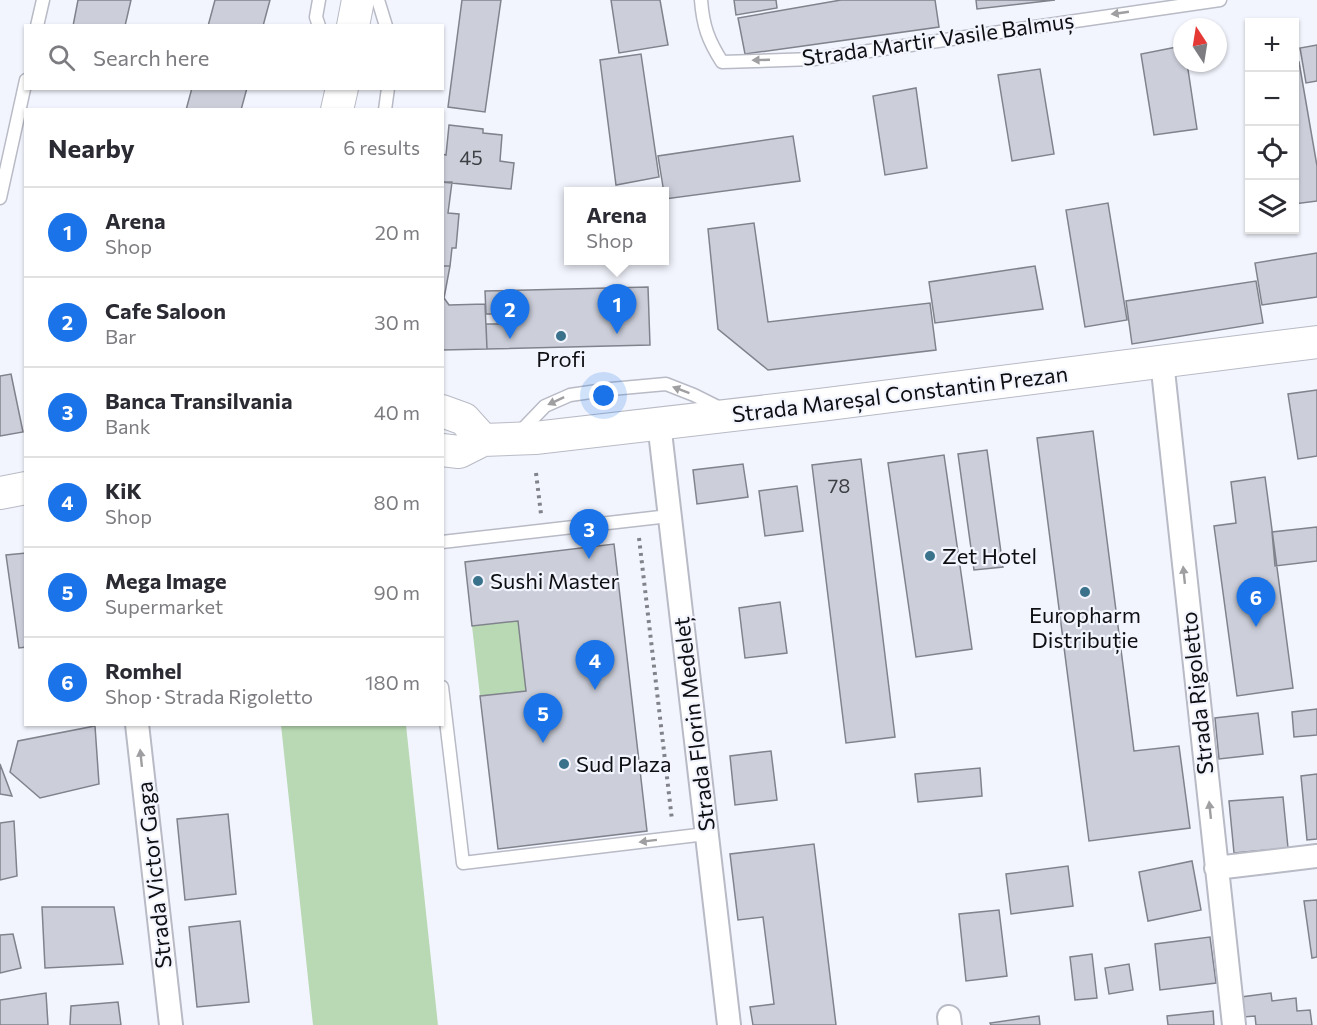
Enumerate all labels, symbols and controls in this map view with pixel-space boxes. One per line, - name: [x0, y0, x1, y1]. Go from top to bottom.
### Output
- street label: Strada Martir Vasile Balmuș: [800, 6, 1076, 72]
- one-way arrow: [1111, 9, 1130, 18]
- north arrow: [1173, 18, 1227, 72]
- map controls: [1245, 18, 1299, 234]
- button: +: [1245, 18, 1299, 72]
- search box: [24, 24, 444, 90]
- icon: search: [45, 41, 78, 74]
- text: Search here: [93, 44, 209, 71]
- one-way arrow: [751, 56, 770, 65]
- button: −: [1245, 72, 1299, 126]
- button: locate: [1245, 126, 1299, 180]
- text: Nearby: [48, 132, 135, 163]
- text: 6 results: [343, 135, 420, 159]
- house number: 45: [459, 145, 483, 169]
- button: layers: [1245, 180, 1299, 234]
- popup: [564, 187, 669, 265]
- text: Arena: [586, 201, 647, 228]
- text: Arena: [105, 207, 165, 234]
- text: 1: [63, 220, 72, 244]
- text: 20 m: [375, 220, 420, 244]
- text: Shop: [586, 228, 633, 252]
- text: Shop: [105, 234, 152, 258]
- pin: 1: [598, 284, 636, 334]
- pin: 2: [490, 290, 530, 339]
- text: Cafe Saloon: [105, 297, 226, 324]
- text: 2: [62, 310, 73, 334]
- text: 30 m: [374, 310, 420, 334]
- text: Bar: [105, 324, 136, 348]
- marker: Profi: [554, 329, 568, 343]
- place label: Profi: [536, 345, 586, 372]
- street label: Strada Mareșal Constantin Prezan: [730, 359, 1070, 429]
- your location: [589, 381, 618, 410]
- one-way arrow: [672, 385, 690, 394]
- text: Banca Transilvania: [105, 387, 292, 414]
- one-way arrow: [547, 397, 564, 406]
- text: 3: [62, 400, 73, 424]
- text: 40 m: [374, 400, 420, 424]
- text: Bank: [105, 414, 151, 438]
- house number: 78: [828, 473, 850, 497]
- text: KiK: [105, 477, 142, 504]
- text: 4: [61, 490, 74, 514]
- text: 80 m: [374, 490, 420, 514]
- text: Shop: [105, 504, 152, 528]
- pin: 3: [570, 510, 608, 559]
- place label: Zet Hotel: [942, 542, 1037, 569]
- marker: Zet Hotel: [923, 549, 937, 563]
- one-way arrow: [1180, 565, 1189, 584]
- text: Mega Image: [105, 567, 227, 594]
- place label: Sushi Master: [490, 567, 619, 594]
- marker: Sushi Master: [471, 574, 485, 588]
- pin: 6: [1236, 578, 1276, 627]
- text: 5: [62, 580, 73, 604]
- text: 90 m: [374, 580, 420, 604]
- marker: Europharm Distribuție: [1078, 585, 1092, 599]
- text: Supermarket: [105, 594, 223, 618]
- place label: Europharm Distribuție: [1029, 601, 1141, 654]
- street label: Strada Rigoletto: [1175, 610, 1218, 776]
- street label: Strada Florin Medeleț: [667, 615, 721, 833]
- pin: 4: [576, 640, 614, 690]
- text: Romhel: [105, 657, 182, 684]
- text: 6: [61, 670, 74, 694]
- text: 180 m: [365, 670, 420, 694]
- text: Shop · Strada Rigoletto: [105, 684, 313, 708]
- pin: 5: [524, 694, 562, 743]
- one-way arrow: [136, 749, 146, 768]
- place label: Sud Plaza: [576, 750, 671, 777]
- marker: Sud Plaza: [557, 757, 571, 771]
- street label: Strada Victor Gaga: [130, 780, 177, 970]
- one-way arrow: [1205, 801, 1214, 820]
- one-way arrow: [639, 836, 658, 846]

